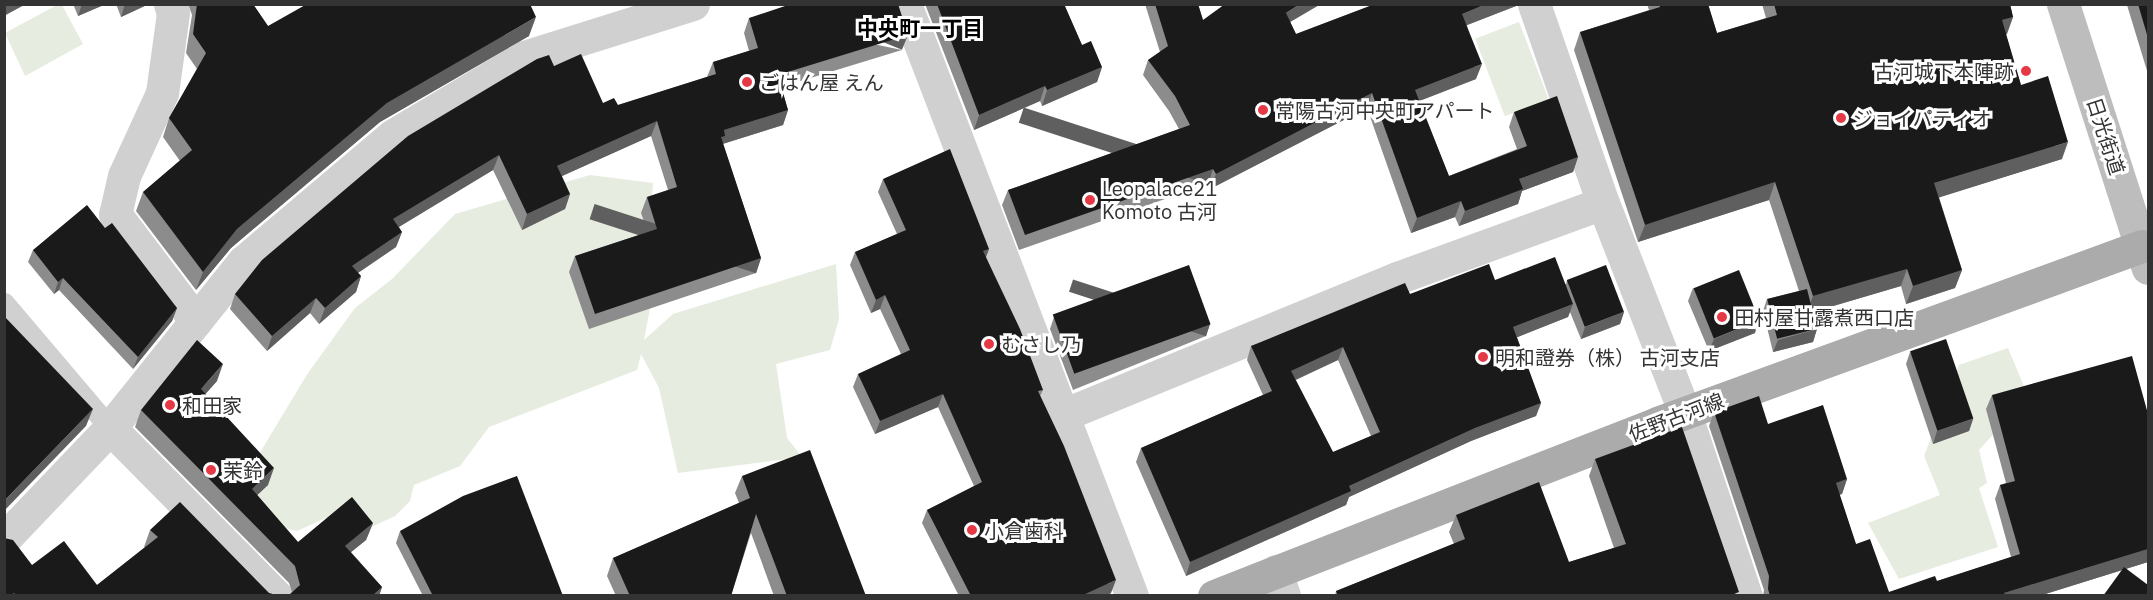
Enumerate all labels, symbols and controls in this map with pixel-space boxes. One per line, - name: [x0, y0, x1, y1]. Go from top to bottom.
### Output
- district label: 中央町一丁目: [857, 15, 983, 41]
- place label: 古河城下本陣跡: [1874, 59, 2014, 83]
- marker: 古河城下本陣跡: [2019, 64, 2033, 78]
- place label: ごはん屋 えん: [759, 70, 884, 94]
- marker: ごはん屋 えん: [740, 75, 754, 89]
- street label: 日光街道: [2082, 94, 2130, 178]
- place label: 常陽古河中央町アパート: [1275, 98, 1495, 122]
- marker: 常陽古河中央町アパート: [1256, 103, 1270, 117]
- place label: ジョイパティオ: [1853, 106, 1993, 130]
- marker: ジョイパティオ: [1834, 111, 1848, 125]
- place label: Leopalace21 Komoto 古河: [1102, 176, 1217, 223]
- marker: Leopalace21 Komoto 古河: [1083, 193, 1097, 207]
- place label: 田村屋甘露煮西口店: [1734, 305, 1914, 329]
- marker: 田村屋甘露煮西口店: [1715, 310, 1729, 324]
- place label: むさし乃: [1001, 332, 1081, 356]
- marker: むさし乃: [982, 337, 996, 351]
- place label: 明和證券（株） 古河支店: [1495, 345, 1720, 369]
- marker: 明和證券（株） 古河支店: [1476, 350, 1490, 364]
- street label: 佐野古河線: [1625, 388, 1727, 446]
- place label: 和田家: [182, 393, 242, 417]
- marker: 和田家: [163, 398, 177, 412]
- place label: 茉鈴: [223, 458, 263, 482]
- marker: 茉鈴: [204, 463, 218, 477]
- place label: 小倉歯科: [984, 518, 1064, 542]
- marker: 小倉歯科: [965, 523, 979, 537]

